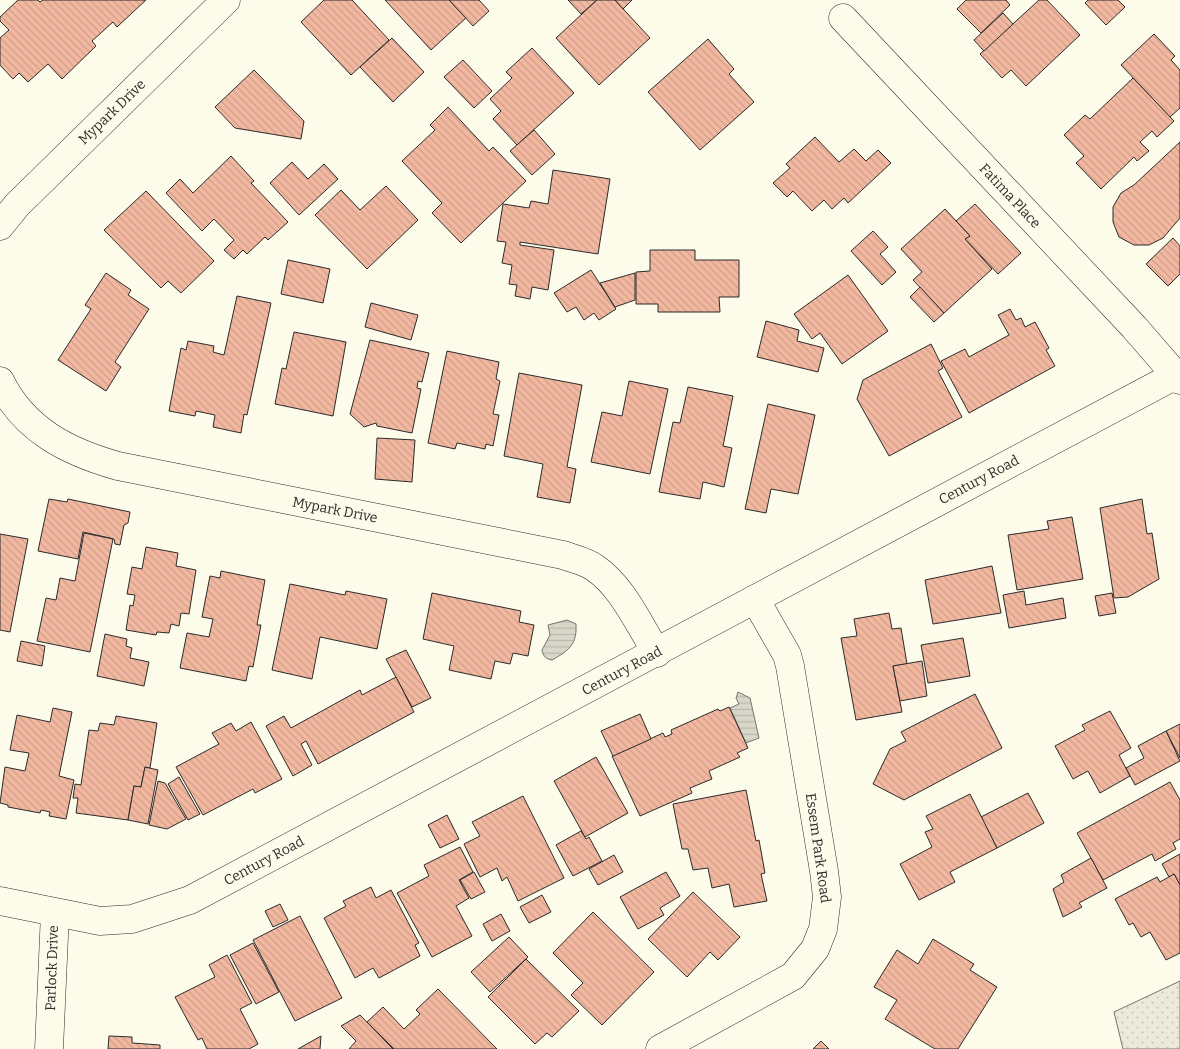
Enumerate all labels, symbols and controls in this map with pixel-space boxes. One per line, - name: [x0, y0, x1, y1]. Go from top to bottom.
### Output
- street label: Mypark Drive: [75, 76, 149, 148]
- street label: Fatima Place: [976, 160, 1044, 232]
- street label: Century Road: [936, 452, 1022, 508]
- street label: Mypark Drive: [291, 493, 379, 527]
- street label: Century Road: [579, 643, 665, 699]
- street label: Essem Park Road: [802, 792, 834, 904]
- street label: Century Road: [221, 833, 307, 889]
- street label: Parlock Drive: [42, 925, 62, 1011]

